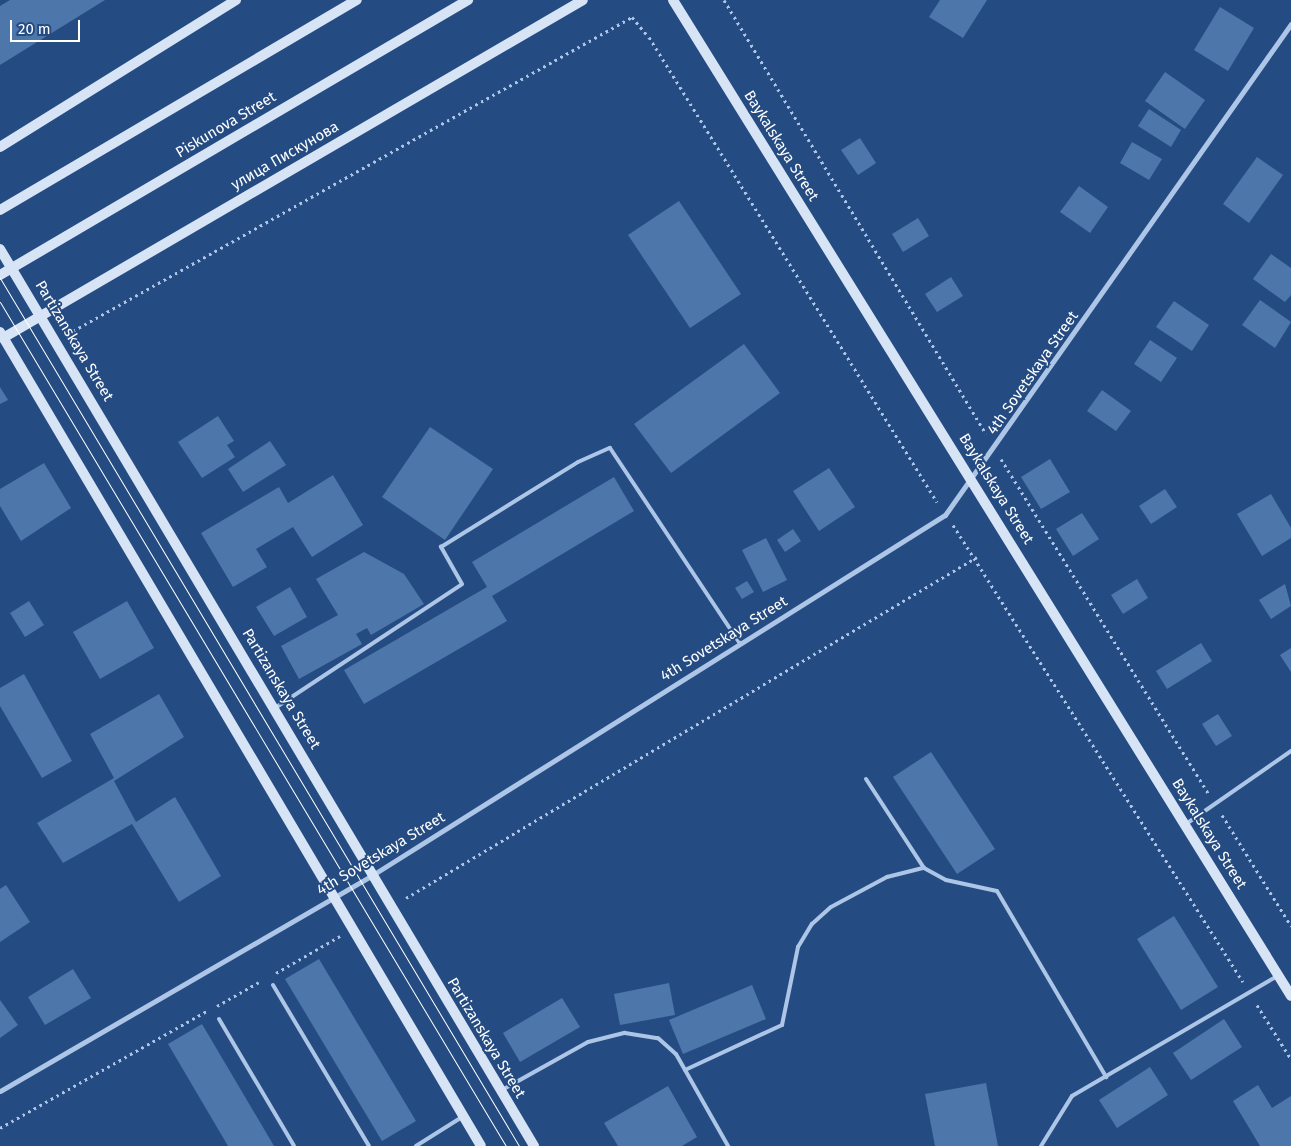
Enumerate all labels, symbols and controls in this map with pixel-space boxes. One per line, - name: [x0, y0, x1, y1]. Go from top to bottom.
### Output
- scale bar: [12, 10, 82, 42]
- text: 20 m: [18, 20, 51, 38]
- street label: Piskunova Street: [173, 88, 279, 162]
- street label: Baykalskaya Street: [740, 88, 822, 204]
- street label: улица Пискунова: [228, 118, 342, 194]
- street label: Partizanskaya Street: [31, 278, 117, 404]
- street label: 4th Sovetskaya Street: [984, 308, 1082, 438]
- street label: Baykalskaya Street: [955, 431, 1037, 547]
- street label: 4th Sovetskaya Street: [657, 593, 791, 685]
- street label: Partizanskaya Street: [238, 626, 324, 752]
- street label: Baykalskaya Street: [1168, 776, 1250, 892]
- street label: 4th Sovetskaya Street: [314, 809, 448, 899]
- street label: Partizanskaya Street: [443, 975, 529, 1101]

